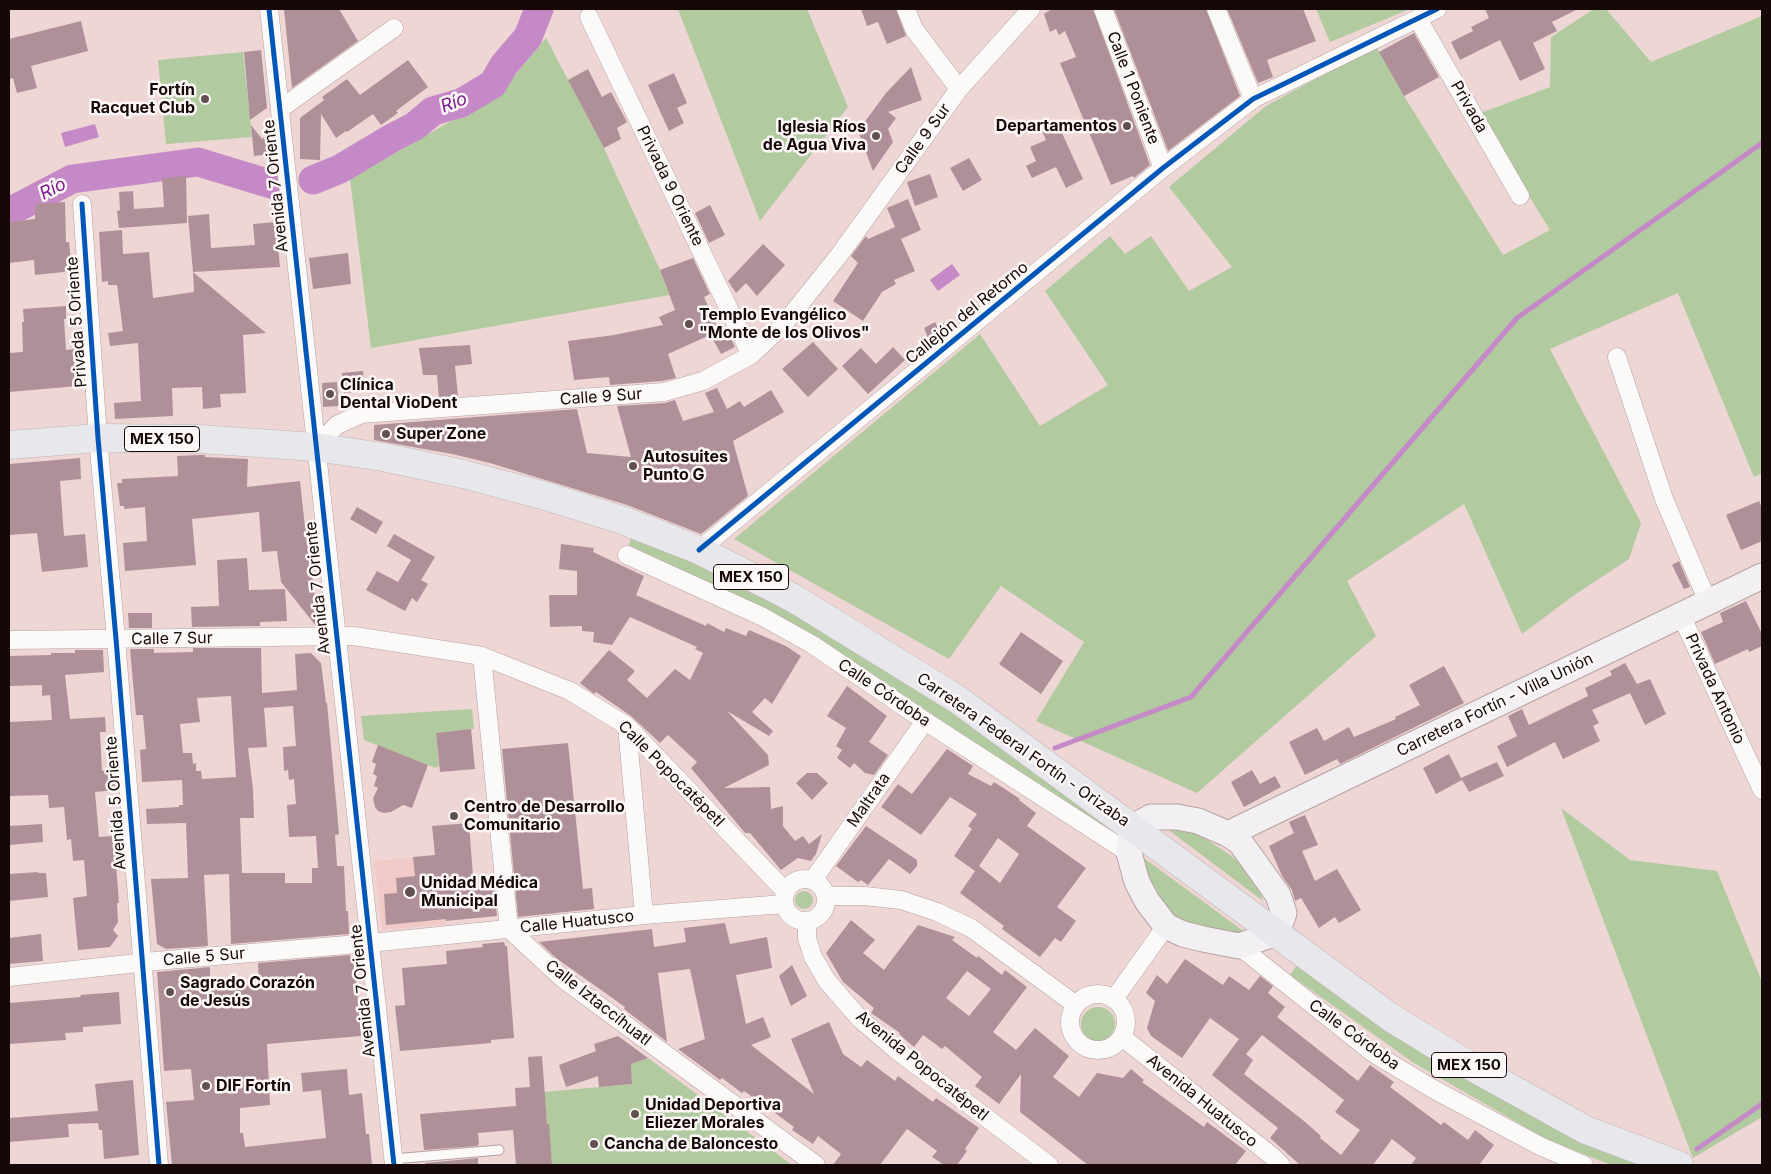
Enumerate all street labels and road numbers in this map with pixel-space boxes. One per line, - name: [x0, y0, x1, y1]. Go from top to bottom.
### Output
- street label: Calle 1 Poniente: [1103, 29, 1163, 147]
- street label: Privada: [1446, 77, 1492, 137]
- street label: Calle 9 Sur: [891, 100, 955, 178]
- street label: Avenida 7 Oriente: [259, 119, 293, 253]
- street label: Privada 9 Oriente: [633, 123, 707, 249]
- street label: Privada 5 Oriente: [63, 256, 91, 388]
- street label: Callejón del Retorno: [902, 258, 1032, 368]
- street label: Calle 9 Sur: [559, 385, 643, 409]
- road number: MEX 150: [124, 426, 200, 452]
- street label: Avenida 7 Oriente: [301, 521, 335, 655]
- road number: MEX 150: [714, 564, 788, 590]
- street label: Calle 7 Sur: [131, 629, 213, 649]
- street label: Privada Antonio: [1681, 631, 1749, 747]
- street label: Carretera Fortín - Villa Unión: [1394, 649, 1596, 761]
- street label: Calle Córdoba: [834, 655, 934, 731]
- street label: Carretera Federal Fortín - Orizaba: [913, 669, 1133, 831]
- street label: Calle Popocatépetl: [614, 717, 728, 831]
- street label: Avenida 5 Oriente: [102, 735, 130, 871]
- street label: Maltrata: [843, 769, 895, 831]
- street label: Calle Huatusco: [519, 906, 635, 938]
- street label: Avenida 7 Oriente: [346, 924, 380, 1058]
- street label: Calle 5 Sur: [162, 944, 246, 970]
- street label: Calle Iztaccíhuatl: [541, 956, 655, 1050]
- street label: Calle Córdoba: [1305, 996, 1403, 1074]
- street label: Avenida Popocatépetl: [852, 1007, 992, 1125]
- street label: Avenida Huatusco: [1143, 1050, 1261, 1152]
- road number: MEX 150: [1432, 1052, 1506, 1078]

